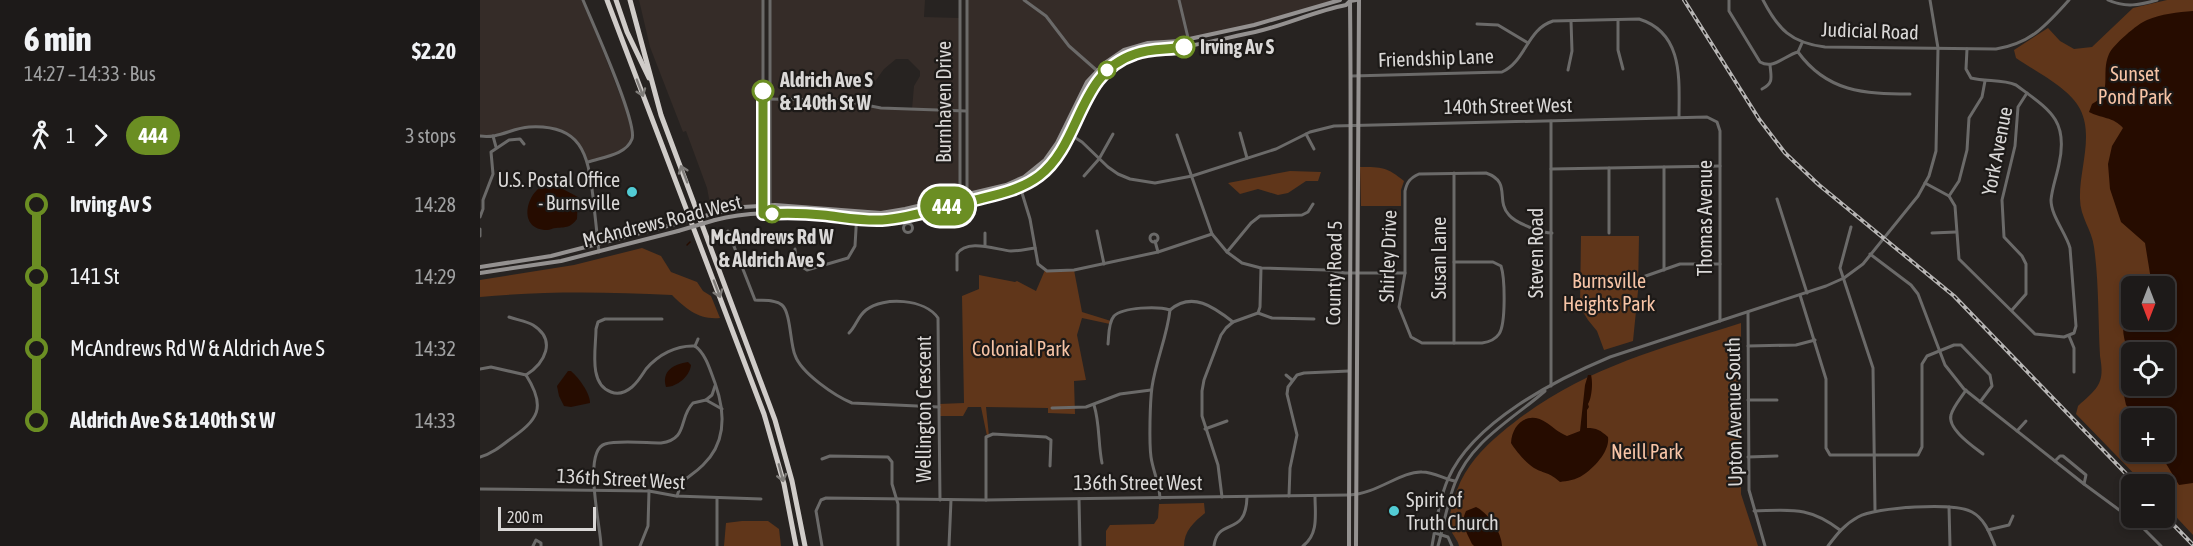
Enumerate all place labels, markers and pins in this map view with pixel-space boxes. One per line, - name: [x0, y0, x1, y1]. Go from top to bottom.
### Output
- place label: Irving Av S: [1200, 35, 1275, 58]
- marker: Irving Av S: [1173, 36, 1195, 58]
- unlabelled marker: [1098, 61, 1116, 79]
- place label: Aldrich Ave S & 140th St W: [779, 68, 873, 114]
- marker: Aldrich Ave S & 140th St W: [752, 80, 774, 102]
- place label: U.S. Postal Office - Burnsville: [498, 168, 620, 214]
- marker: U.S. Postal Office - Burnsville: [625, 185, 639, 199]
- marker: McAndrews Rd W & Aldrich Ave S: [763, 205, 781, 223]
- place label: McAndrews Rd W & Aldrich Ave S: [710, 225, 834, 271]
- place label: Spirit of Truth Church: [1406, 488, 1499, 534]
- marker: Spirit of Truth Church: [1387, 504, 1401, 518]

